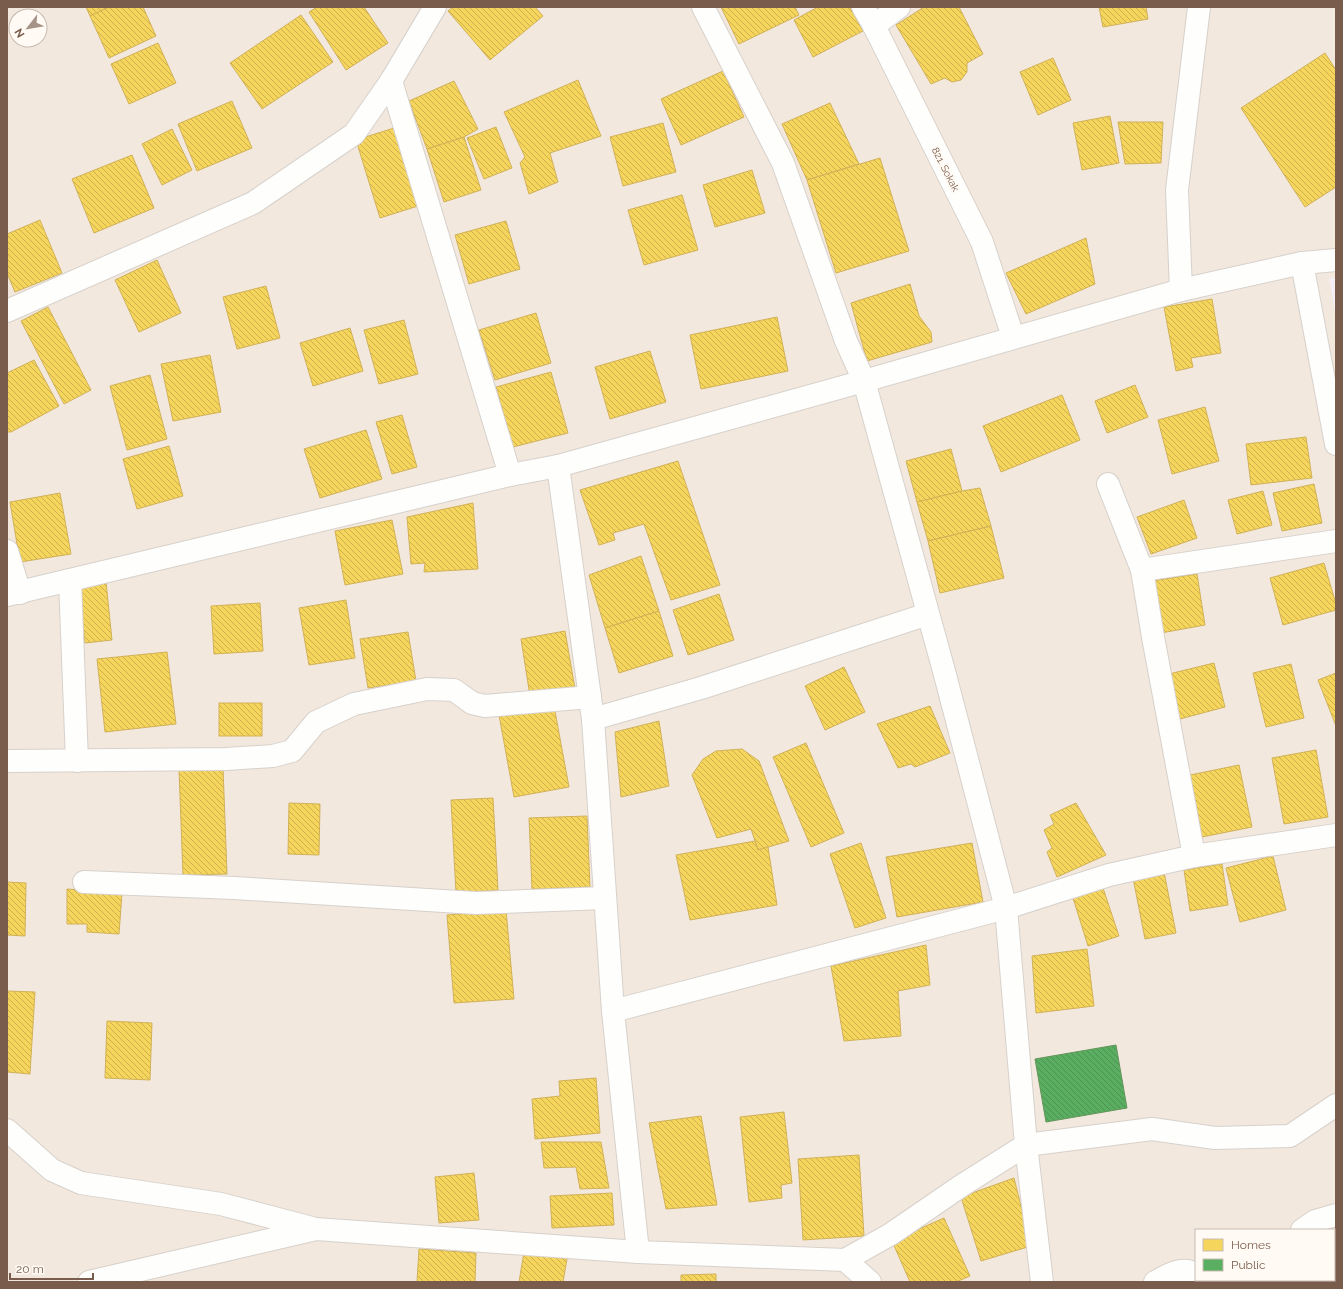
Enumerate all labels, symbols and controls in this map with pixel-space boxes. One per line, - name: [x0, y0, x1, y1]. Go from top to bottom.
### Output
- north arrow: [8, 8, 48, 48]
- text: N: [12, 26, 28, 40]
- street label: 821. Sokak: [930, 145, 962, 194]
- legend: [1195, 1229, 1335, 1281]
- text: Homes: [1231, 1238, 1271, 1252]
- scale bar: [10, 1255, 93, 1281]
- text: Public: [1231, 1258, 1266, 1272]
- text: 20 m: [16, 1262, 44, 1276]

